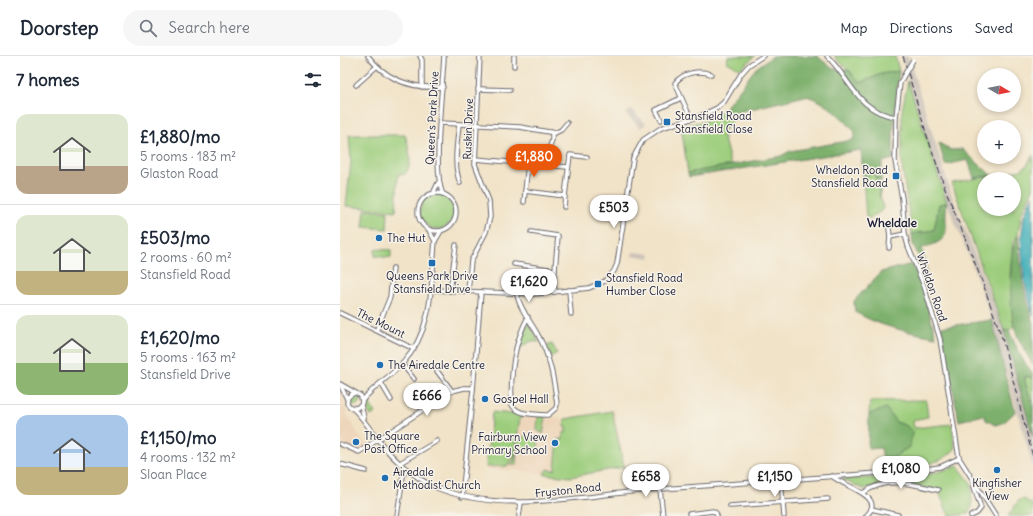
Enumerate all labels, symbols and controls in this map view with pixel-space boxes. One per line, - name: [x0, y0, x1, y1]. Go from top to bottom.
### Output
- search box: [123, 10, 403, 46]
- text: Doorstep: [20, 16, 99, 40]
- icon: search: [137, 17, 159, 39]
- text: Search here: [169, 18, 250, 37]
- text: Map: [840, 19, 867, 37]
- text: Directions: [889, 19, 953, 37]
- text: Saved: [975, 19, 1013, 37]
- north arrow: [977, 68, 1021, 112]
- map controls: [977, 68, 1021, 216]
- text: 7 homes: [16, 69, 80, 91]
- icon: filters: [302, 69, 324, 91]
- street label: Queen's Park Drive: [423, 71, 441, 165]
- street label: Ruskin Drive: [460, 98, 476, 160]
- place label: Stansfield Road Stansfield Close: [675, 109, 753, 136]
- marker: Stansfield Road Stansfield Close: [662, 117, 672, 127]
- button: +: [977, 120, 1021, 164]
- text: £1,880/mo: [140, 126, 220, 148]
- icon: home: [48, 130, 96, 178]
- pin: £1,880: [501, 144, 567, 178]
- text: 5 rooms · 183 m²: [140, 148, 236, 165]
- text: £1,880: [515, 148, 553, 165]
- place label: Wheldon Road Stansfield Road: [811, 163, 889, 190]
- text: Glaston Road: [140, 165, 218, 182]
- marker: Wheldon Road Stansfield Road: [891, 171, 901, 181]
- button: −: [977, 172, 1021, 216]
- pin: £503: [590, 195, 638, 229]
- text: £503: [599, 199, 629, 216]
- district label: Wheldale: [867, 215, 918, 230]
- text: £503/mo: [140, 227, 210, 249]
- icon: home: [48, 231, 96, 279]
- place label: The Hut: [387, 231, 426, 245]
- marker: The Hut: [374, 233, 384, 243]
- text: 2 rooms · 60 m²: [140, 249, 232, 266]
- street label: Wheldon Road: [914, 251, 951, 324]
- marker: Queens Park Drive Stansfield Drive: [427, 258, 437, 268]
- text: Stansfield Road: [140, 266, 231, 283]
- place label: Queens Park Drive Stansfield Drive: [386, 269, 478, 296]
- pin: £1,620: [496, 269, 562, 303]
- place label: Stansfield Road Humber Close: [606, 271, 683, 298]
- text: £1,620: [510, 273, 548, 290]
- marker: Stansfield Road Humber Close: [593, 279, 603, 289]
- street label: The Mount: [355, 305, 408, 341]
- text: £1,620/mo: [140, 327, 220, 349]
- icon: home: [48, 331, 96, 379]
- text: 5 rooms · 163 m²: [140, 349, 236, 366]
- place label: The Airedale Centre: [388, 358, 485, 372]
- marker: The Airedale Centre: [375, 360, 385, 370]
- text: Stansfield Drive: [140, 366, 231, 383]
- pin: £666: [403, 383, 451, 417]
- text: £666: [412, 387, 442, 404]
- place label: Gospel Hall: [493, 392, 549, 406]
- marker: Gospel Hall: [480, 394, 490, 404]
- text: £1,150/mo: [140, 427, 216, 449]
- place label: The Square Post Office: [364, 429, 420, 456]
- place label: Fairburn View Primary School: [471, 430, 547, 457]
- icon: home: [48, 431, 96, 479]
- marker: The Square Post Office: [351, 437, 361, 447]
- marker: Fairburn View Primary School: [550, 438, 560, 448]
- text: 4 rooms · 132 m²: [140, 449, 236, 466]
- pin: £1,080: [868, 456, 934, 490]
- text: £1,080: [881, 460, 921, 477]
- pin: £658: [622, 464, 670, 498]
- pin: £1,150: [742, 464, 808, 498]
- place label: Airedale Methodist Church: [393, 465, 481, 492]
- marker: Kingfisher View: [992, 465, 1002, 475]
- text: Sloan Place: [140, 466, 207, 483]
- text: £658: [631, 468, 661, 485]
- text: £1,150: [757, 468, 793, 485]
- marker: Airedale Methodist Church: [380, 473, 390, 483]
- place label: Kingfisher View: [972, 476, 1022, 503]
- street label: Fryston Road: [534, 480, 602, 500]

